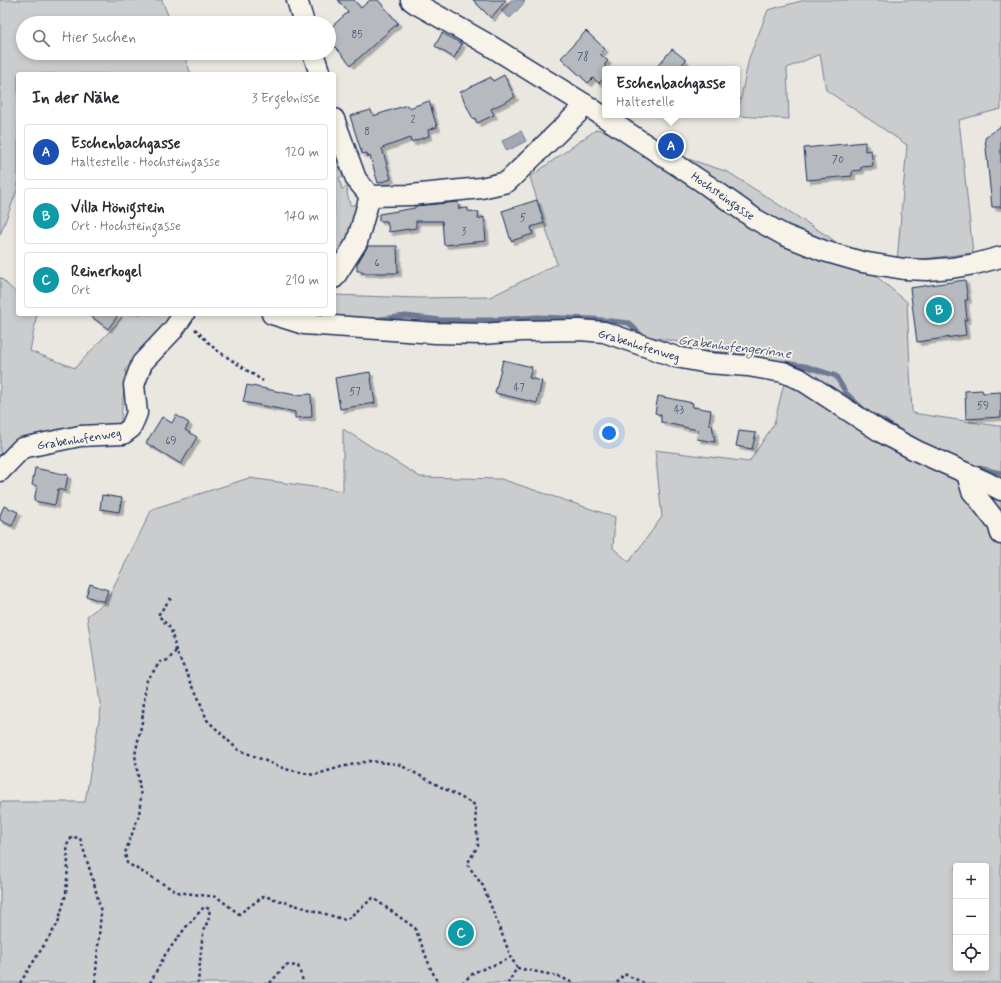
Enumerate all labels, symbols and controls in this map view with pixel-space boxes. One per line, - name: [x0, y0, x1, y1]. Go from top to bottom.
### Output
- search box: [16, 16, 336, 60]
- icon: search: [30, 27, 52, 49]
- text: Hier suchen: [62, 28, 136, 48]
- house number: 85: [352, 29, 362, 42]
- house number: 78: [577, 50, 589, 64]
- popup: [602, 66, 740, 118]
- text: Eschenbachgasse: [616, 74, 726, 94]
- text: In der Nähe: [32, 87, 120, 109]
- text: 3 Ergebnisse: [252, 90, 320, 107]
- text: Haltestelle: [616, 94, 675, 111]
- house number: 2: [411, 114, 416, 127]
- house number: 8: [364, 126, 370, 139]
- pin: A: [658, 131, 684, 161]
- text: Eschenbachgasse: [71, 134, 181, 154]
- text: A: [42, 144, 50, 161]
- text: 120 m: [285, 144, 319, 161]
- text: Haltestelle · Hochsteingasse: [71, 154, 220, 171]
- house number: 70: [832, 154, 844, 167]
- street label: Hochsteingasse: [687, 169, 758, 226]
- text: Villa Hönigstein: [71, 198, 165, 218]
- text: B: [42, 208, 50, 225]
- text: 140 m: [284, 208, 319, 225]
- house number: 5: [520, 212, 526, 225]
- text: Ort · Hochsteingasse: [71, 218, 181, 235]
- house number: 3: [462, 226, 467, 239]
- house number: 6: [374, 257, 380, 270]
- text: Reinerkogel: [71, 262, 142, 282]
- text: C: [41, 272, 51, 289]
- text: 210 m: [285, 272, 319, 289]
- text: Ort: [71, 282, 90, 299]
- pin: B: [926, 295, 952, 325]
- street label: Grabenhofenweg: [596, 326, 682, 366]
- water label: Grabenhofengerinne: [677, 332, 793, 364]
- house number: 47: [514, 382, 524, 395]
- house number: 57: [349, 386, 361, 399]
- house number: 59: [977, 400, 989, 413]
- house number: 43: [674, 404, 684, 417]
- your location: [599, 423, 619, 443]
- street label: Grabenhofenweg: [36, 425, 122, 455]
- house number: 69: [165, 435, 177, 448]
- map controls: [953, 863, 989, 971]
- button: +: [953, 863, 989, 899]
- button: −: [953, 899, 989, 935]
- pin: C: [448, 918, 474, 948]
- button: locate: [953, 935, 989, 971]

